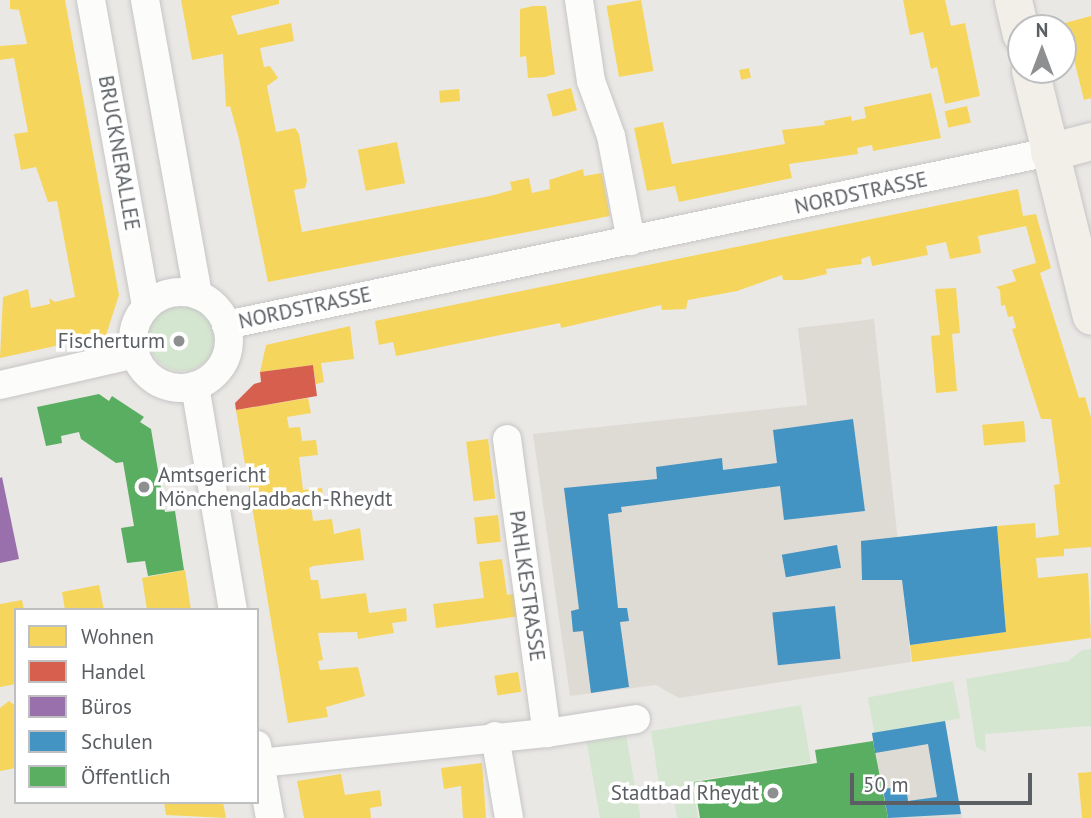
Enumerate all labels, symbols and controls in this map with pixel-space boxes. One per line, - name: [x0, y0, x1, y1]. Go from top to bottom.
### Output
- north arrow: [1007, 14, 1077, 84]
- text: N: [1036, 18, 1048, 42]
- street label: BRUCKNERALLEE: [93, 73, 145, 233]
- street label: NORDSTRASSE: [792, 167, 930, 219]
- street label: NORDSTRASSE: [236, 282, 374, 334]
- place label: Fischerturm: [58, 328, 165, 354]
- marker: Fischerturm: [171, 333, 187, 349]
- place label: Amtsgericht Mönchengladbach-Rheydt: [158, 462, 392, 512]
- marker: Amtsgericht Mönchengladbach-Rheydt: [136, 479, 152, 495]
- street label: PAHLKESTRASSE: [504, 509, 550, 663]
- legend: [14, 608, 259, 804]
- text: Wohnen: [81, 623, 154, 650]
- text: Handel: [81, 658, 145, 685]
- text: Büros: [81, 693, 132, 720]
- text: Schulen: [81, 728, 153, 755]
- scale bar: [853, 758, 1035, 802]
- text: Öffentlich: [81, 763, 171, 790]
- text: 50 m: [863, 771, 909, 798]
- place label: Stadtbad Rheydt: [611, 780, 759, 806]
- marker: Stadtbad Rheydt: [765, 785, 781, 801]

